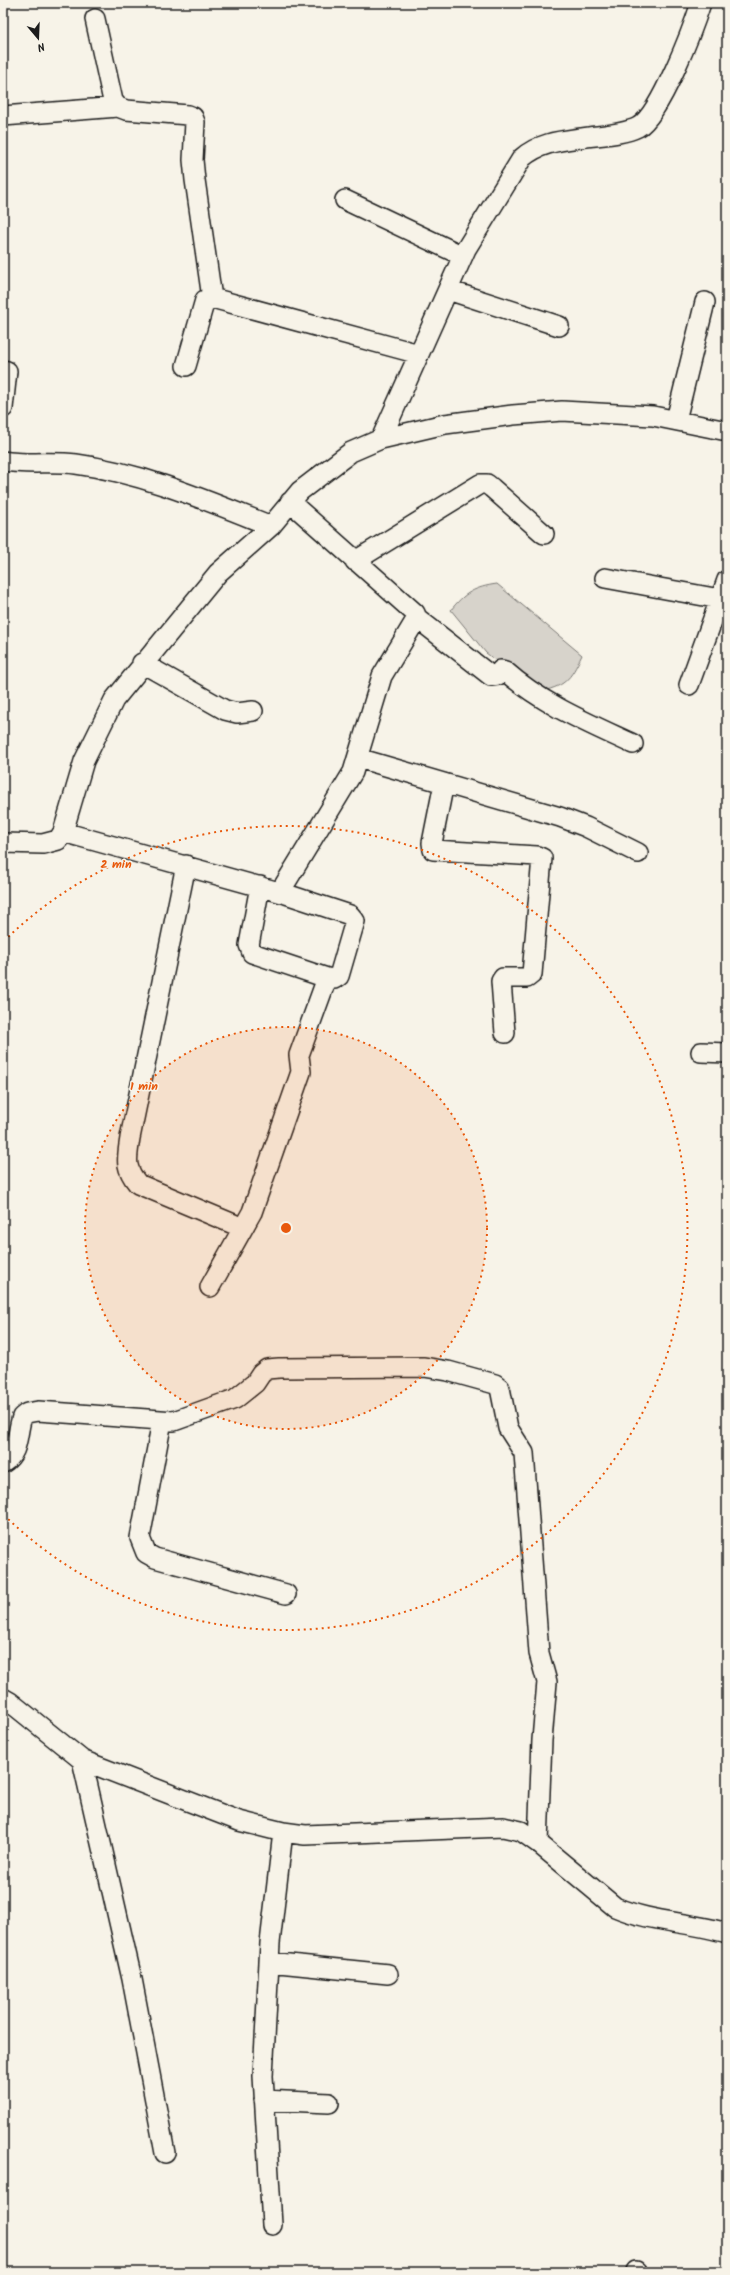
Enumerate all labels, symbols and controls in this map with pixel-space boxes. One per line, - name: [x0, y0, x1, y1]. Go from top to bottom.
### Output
- north arrow: [18, 18, 58, 58]
- text: N: [35, 37, 47, 56]
- text: 2 min: [100, 855, 132, 874]
- text: 1 min: [130, 1077, 158, 1096]
- centre of rings: [279, 1221, 293, 1235]

